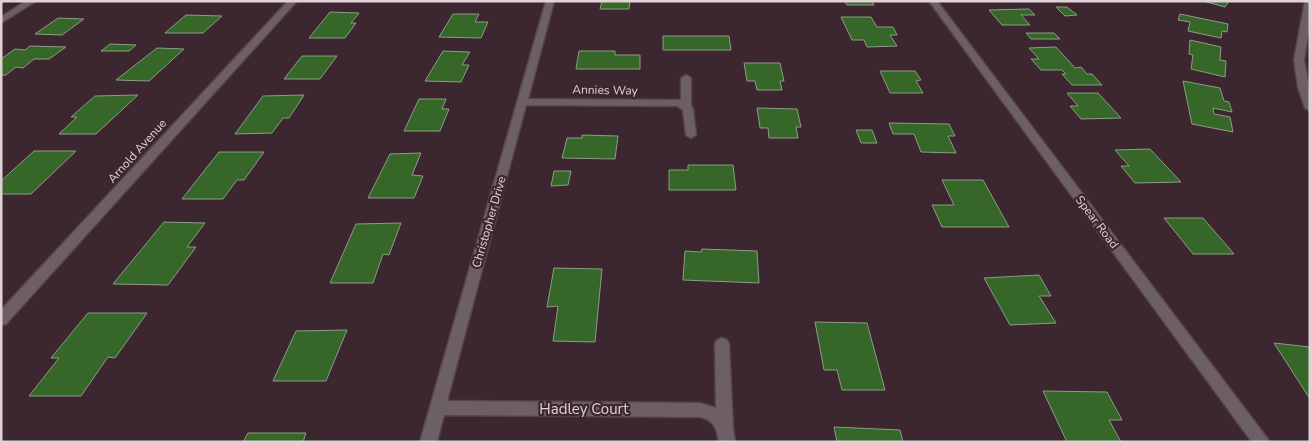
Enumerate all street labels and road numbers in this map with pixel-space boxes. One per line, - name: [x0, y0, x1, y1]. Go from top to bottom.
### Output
- street label: Annies Way: [572, 81, 639, 99]
- street label: Arnold Avenue: [104, 116, 170, 186]
- street label: Christopher Drive: [468, 174, 510, 270]
- street label: Spear Road: [1072, 192, 1122, 252]
- street label: Hadley Court: [539, 399, 629, 419]

